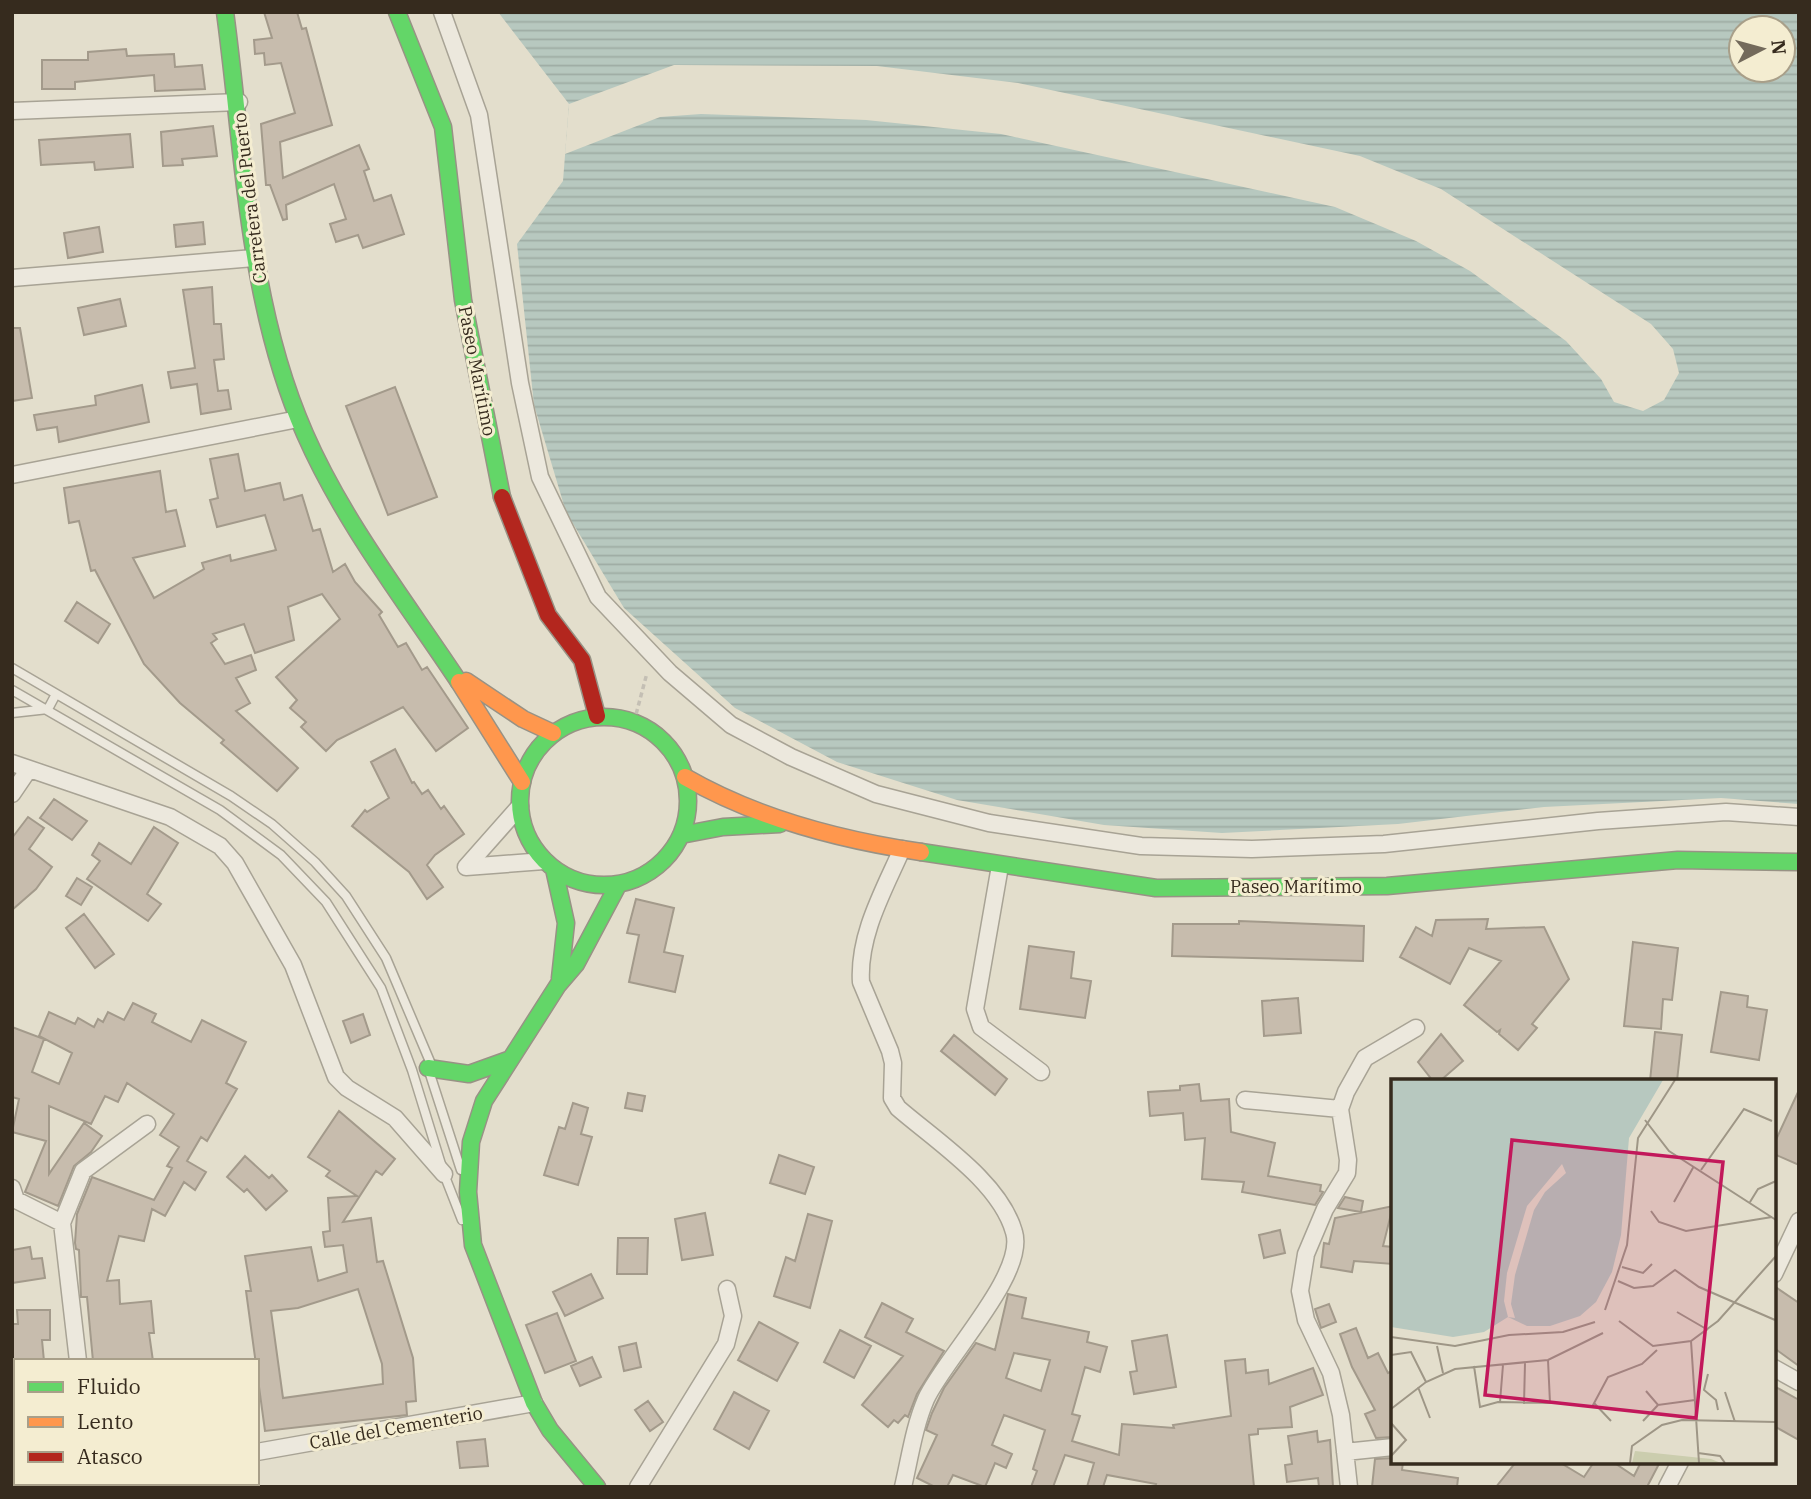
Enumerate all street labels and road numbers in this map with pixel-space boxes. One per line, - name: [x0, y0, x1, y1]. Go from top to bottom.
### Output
- street label: Carretera del Puerto: [228, 111, 271, 285]
- street label: Paseo Marítimo: [454, 304, 501, 438]
- street label: Paseo Marítimo: [1230, 875, 1362, 898]
- street label: Calle del Cementerio: [308, 1401, 484, 1454]

